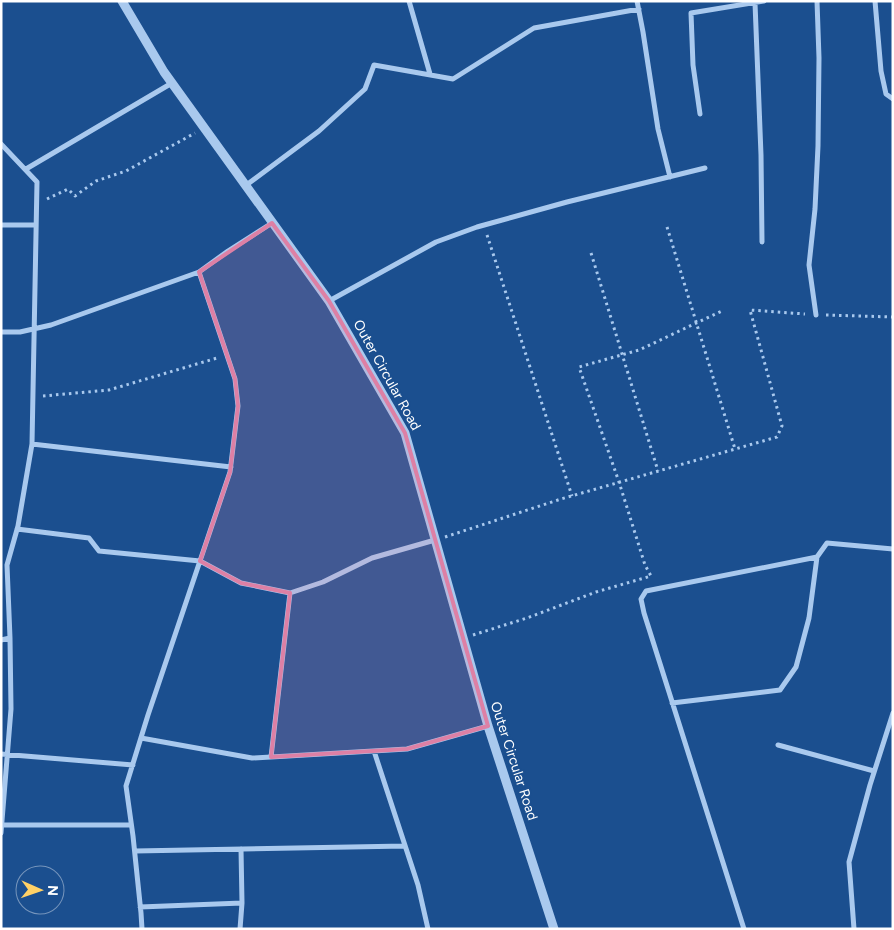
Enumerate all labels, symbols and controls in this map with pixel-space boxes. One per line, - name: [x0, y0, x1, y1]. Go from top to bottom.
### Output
- street label: Outer Circular Road: [350, 317, 424, 433]
- street label: Outer Circular Road: [487, 699, 541, 823]
- north arrow: [15, 865, 65, 915]
- text: N: [44, 885, 61, 896]

